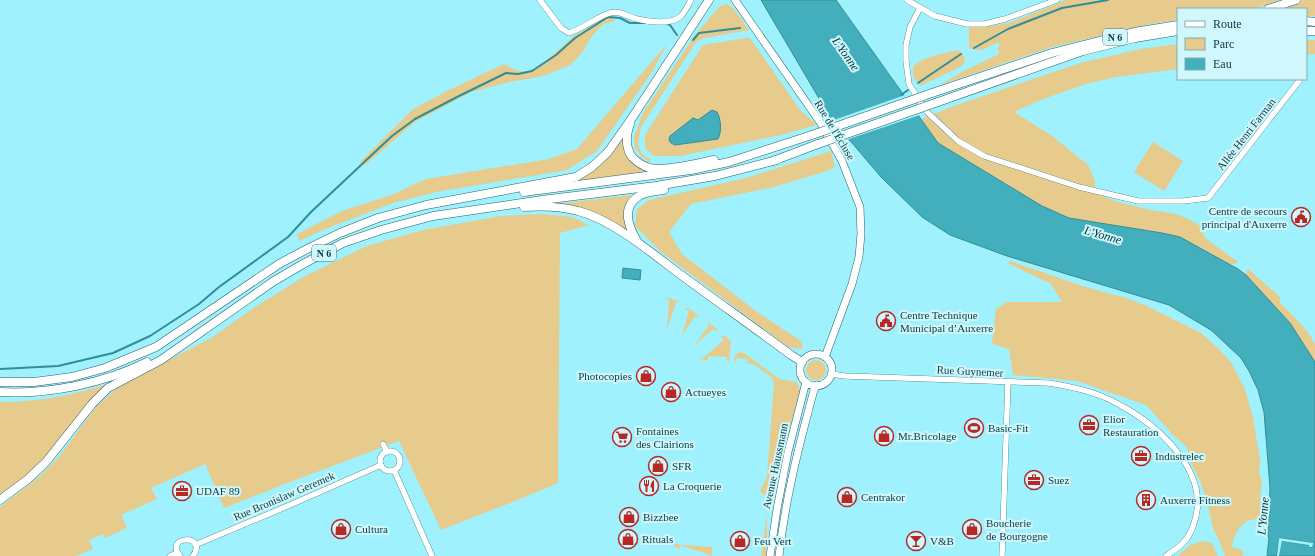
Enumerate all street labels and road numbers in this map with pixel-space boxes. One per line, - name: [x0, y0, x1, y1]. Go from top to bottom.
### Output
- road number: N 6: [1103, 29, 1127, 45]
- street label: Allée Henri Farman: [1214, 95, 1278, 172]
- street label: Rue de l'Écluse: [812, 98, 858, 162]
- road number: N 6: [312, 245, 336, 261]
- street label: Rue Guynemer: [936, 363, 1004, 379]
- street label: Avenue Haussmann: [760, 421, 790, 510]
- street label: Rue Bronislaw Geremek: [232, 469, 337, 523]

